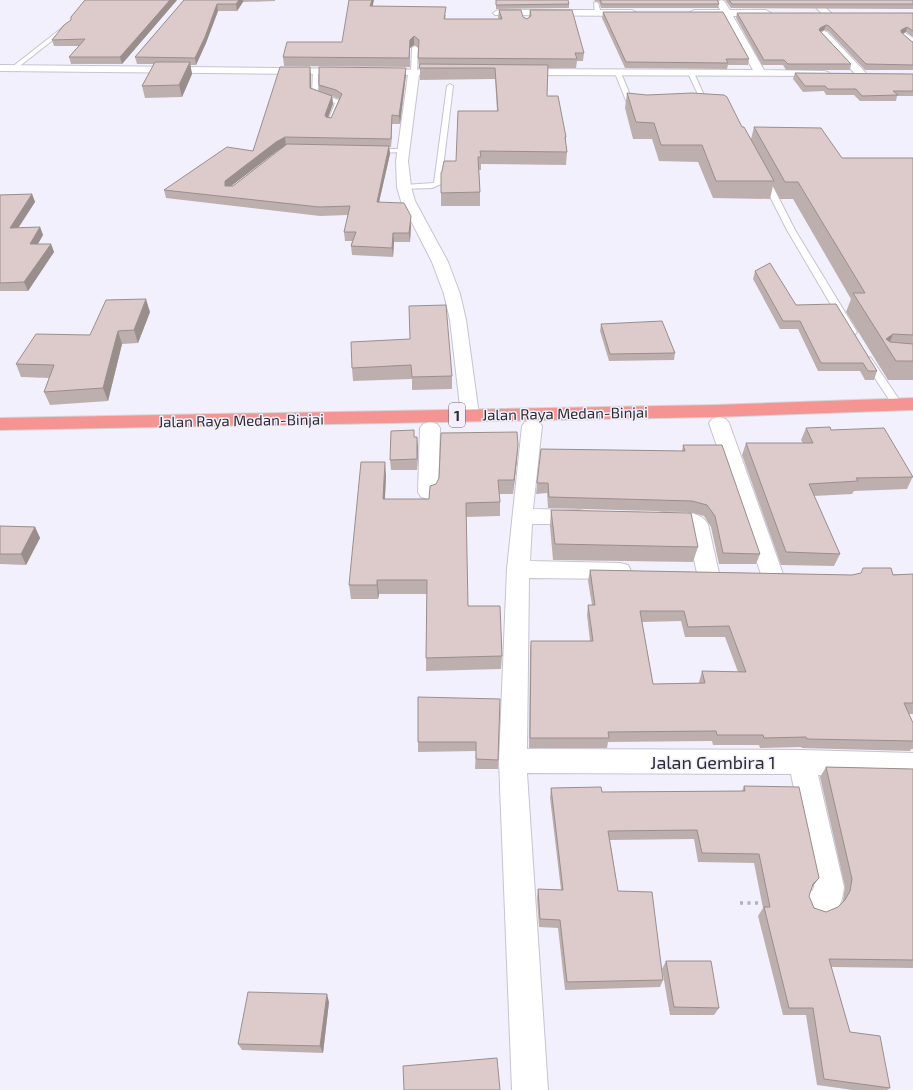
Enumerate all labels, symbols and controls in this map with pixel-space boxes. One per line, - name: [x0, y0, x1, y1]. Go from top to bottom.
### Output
- road number: 1: [449, 403, 465, 427]
- street label: Jalan Raya Medan-Binjai: [482, 403, 648, 424]
- street label: Jalan Raya Medan-Binjai: [158, 410, 324, 431]
- street label: Jalan Gembira 1: [650, 751, 776, 773]

